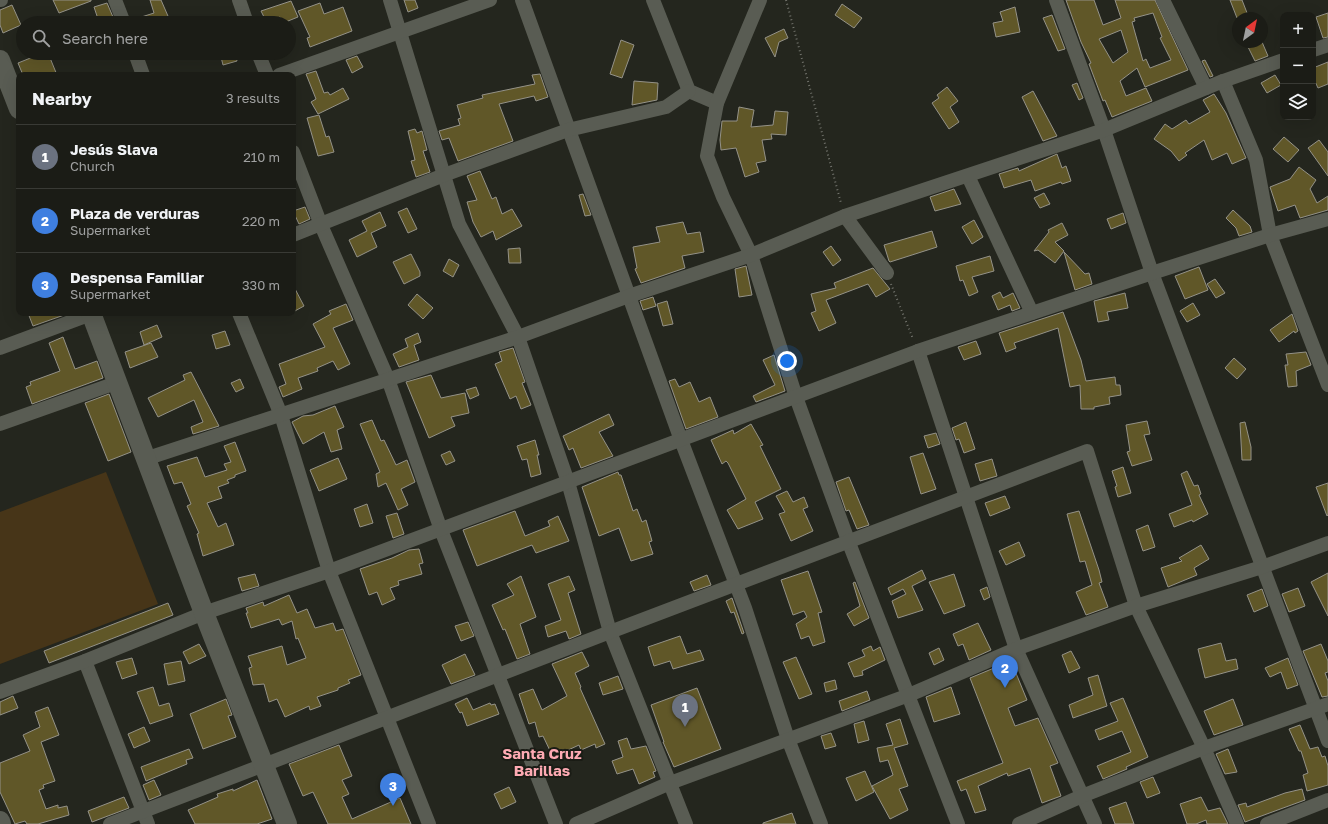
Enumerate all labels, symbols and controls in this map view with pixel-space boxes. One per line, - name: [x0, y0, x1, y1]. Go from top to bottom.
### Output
- north arrow: [1232, 12, 1268, 48]
- map controls: [1280, 12, 1316, 120]
- button: +: [1280, 12, 1316, 48]
- search box: [16, 16, 296, 60]
- icon: search: [30, 27, 52, 49]
- text: Search here: [62, 29, 148, 47]
- button: −: [1280, 48, 1316, 84]
- button: layers: [1280, 84, 1316, 120]
- text: Nearby: [32, 88, 92, 109]
- text: 3 results: [226, 90, 280, 106]
- text: Jesús Slava: [70, 140, 158, 158]
- text: 1: [42, 149, 48, 165]
- text: 210 m: [243, 149, 280, 165]
- text: Church: [70, 158, 115, 174]
- text: Plaza de verduras: [70, 204, 200, 222]
- text: 2: [41, 213, 49, 229]
- text: 220 m: [242, 213, 280, 229]
- text: Supermarket: [70, 222, 151, 238]
- text: Despensa Familiar: [70, 268, 204, 286]
- text: 3: [41, 277, 49, 293]
- text: 330 m: [242, 277, 280, 293]
- text: Supermarket: [70, 286, 151, 302]
- your location: [777, 351, 797, 371]
- pin: 2: [992, 655, 1018, 688]
- pin: 1: [672, 694, 698, 727]
- district label: Santa Cruz Barillas: [502, 744, 582, 779]
- pin: 3: [380, 773, 406, 806]

